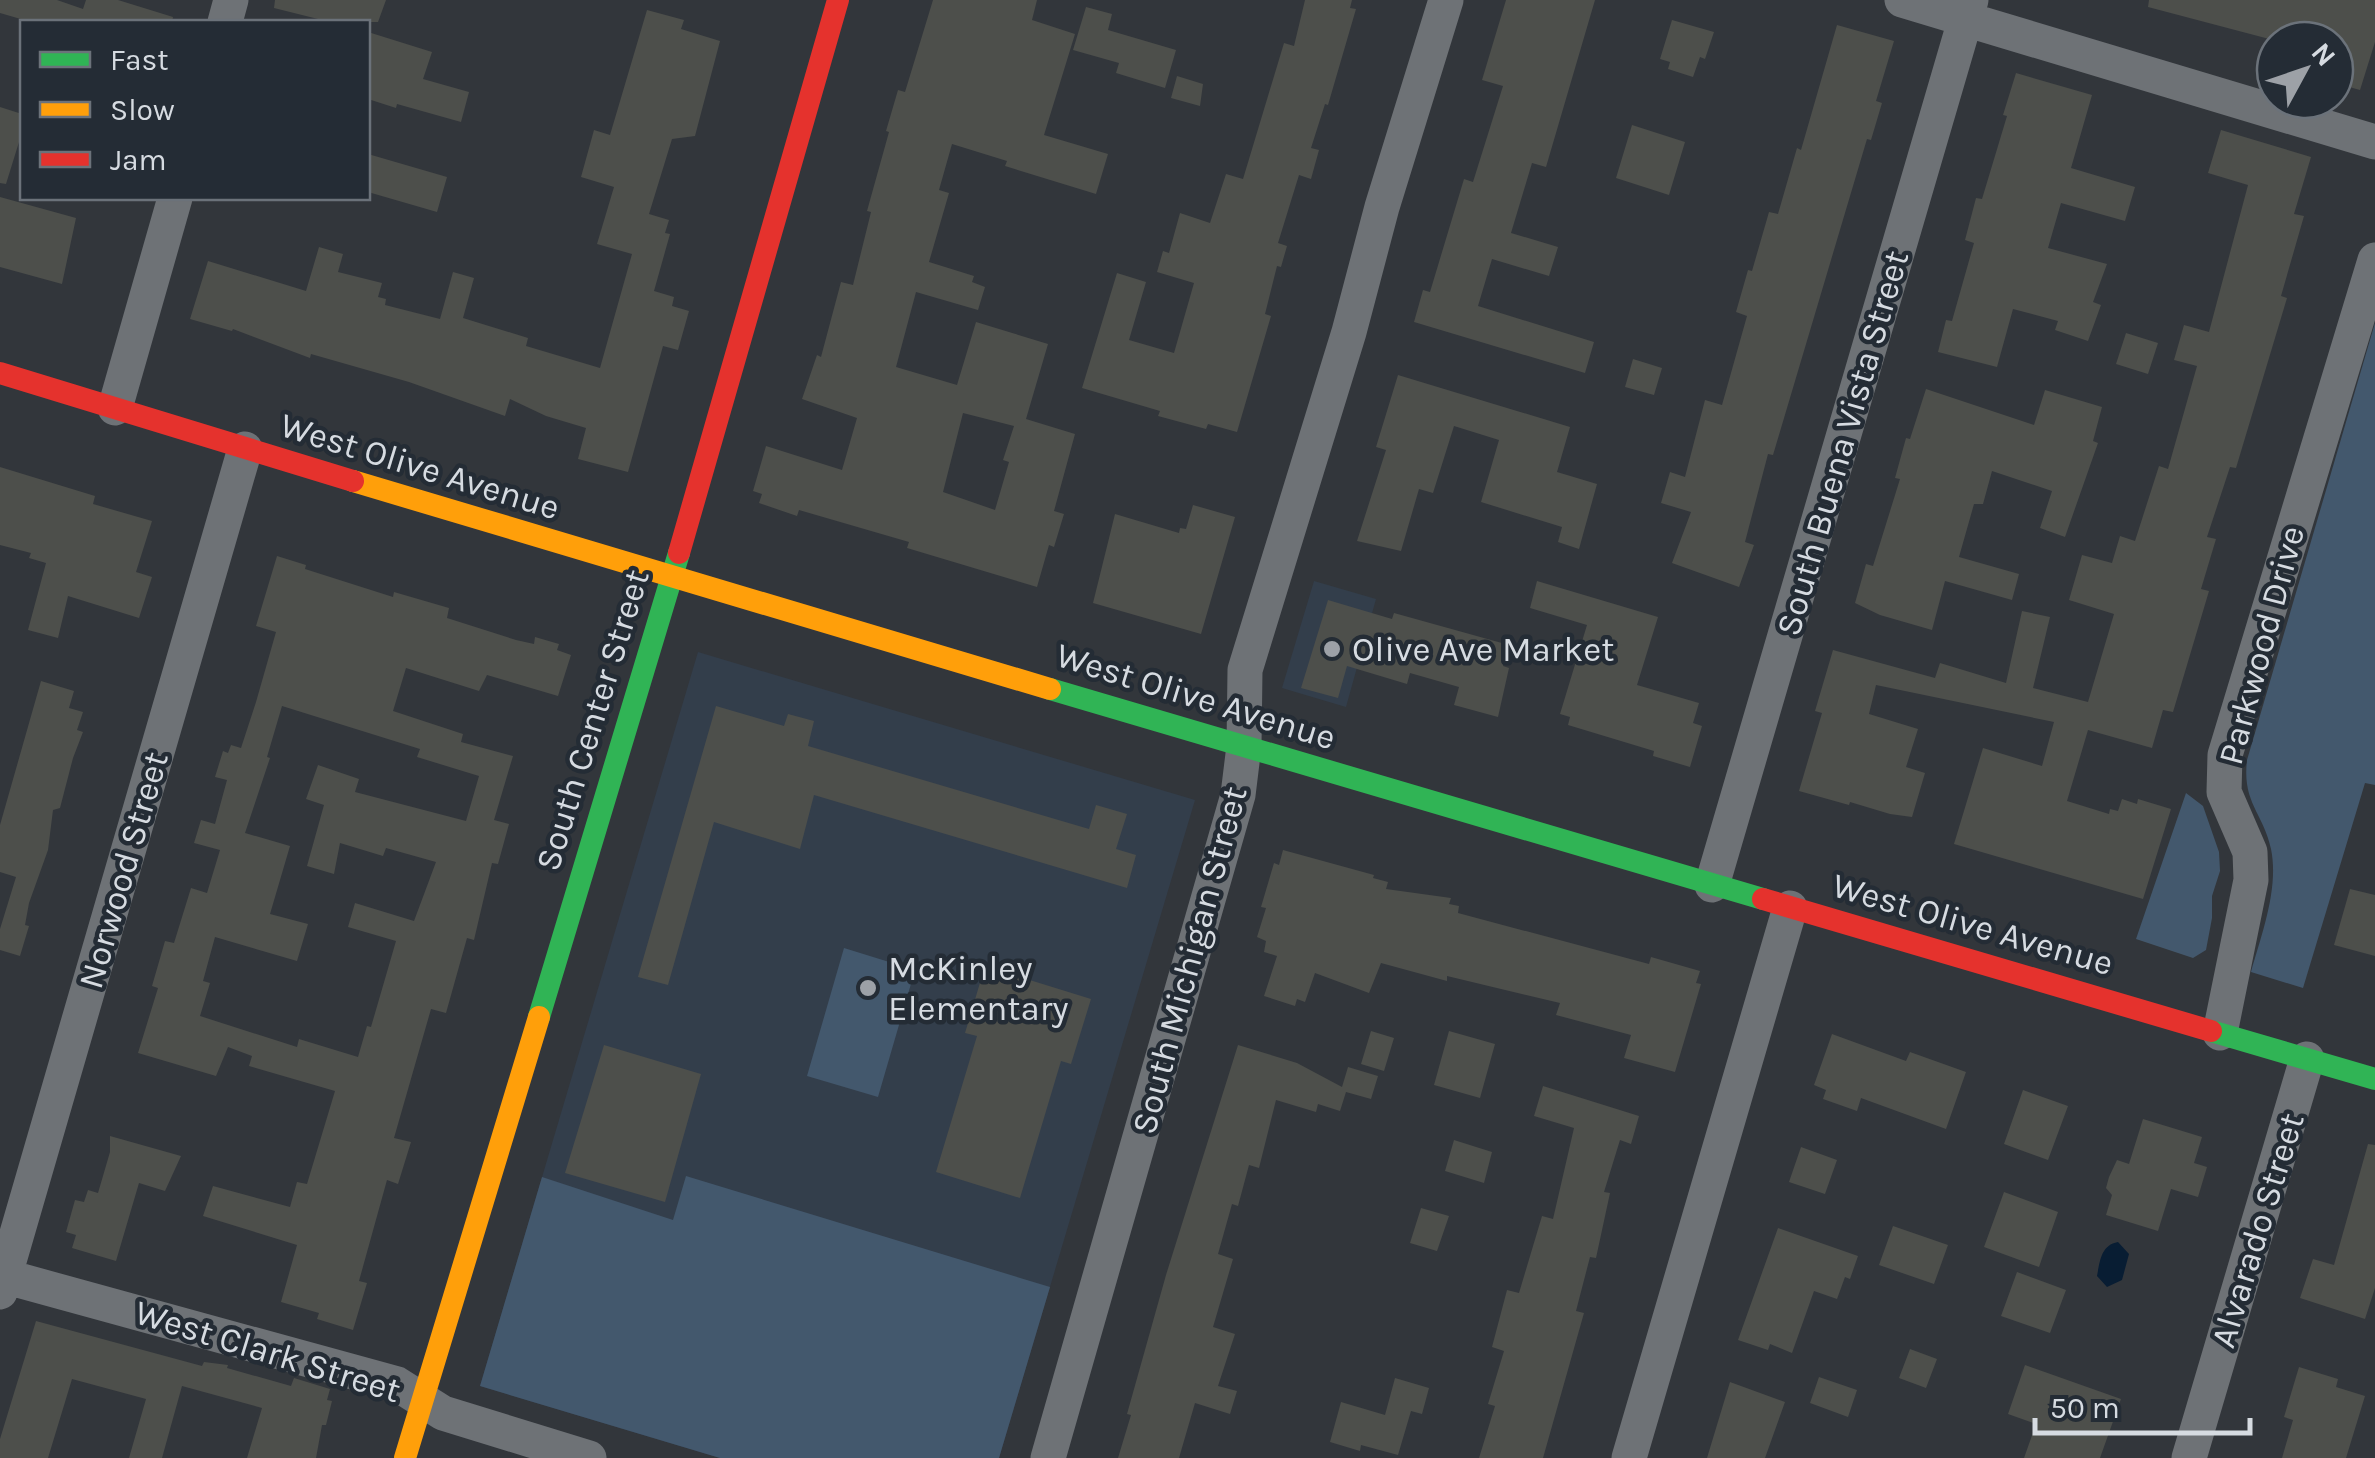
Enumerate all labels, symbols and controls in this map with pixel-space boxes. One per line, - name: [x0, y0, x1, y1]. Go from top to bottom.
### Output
- legend: [20, 20, 370, 200]
- north arrow: [2255, 20, 2355, 120]
- text: N: [2305, 36, 2343, 73]
- text: Fast: [110, 42, 169, 78]
- text: Slow: [110, 92, 175, 128]
- text: Jam: [110, 142, 167, 178]
- street label: South Buena Vista Street: [1768, 246, 1917, 641]
- street label: West Olive Avenue: [275, 404, 564, 528]
- street label: Parkwood Drive: [2210, 521, 2313, 769]
- street label: South Center Street: [527, 565, 658, 876]
- place label: Olive Ave Market: [1352, 629, 1614, 670]
- street label: West Olive Avenue: [1051, 634, 1340, 758]
- marker: Olive Ave Market: [1321, 638, 1343, 660]
- street label: Norwood Street: [70, 747, 177, 993]
- street label: South Michigan Street: [1123, 782, 1256, 1138]
- street label: West Olive Avenue: [1828, 865, 2118, 984]
- place label: McKinley Elementary: [888, 948, 1069, 1029]
- marker: McKinley Elementary: [857, 977, 879, 999]
- street label: Alvarado Street: [2202, 1108, 2313, 1352]
- street label: West Clark Street: [130, 1292, 405, 1411]
- scale bar: [2035, 1373, 2250, 1435]
- text: 50 m: [2050, 1390, 2120, 1426]

